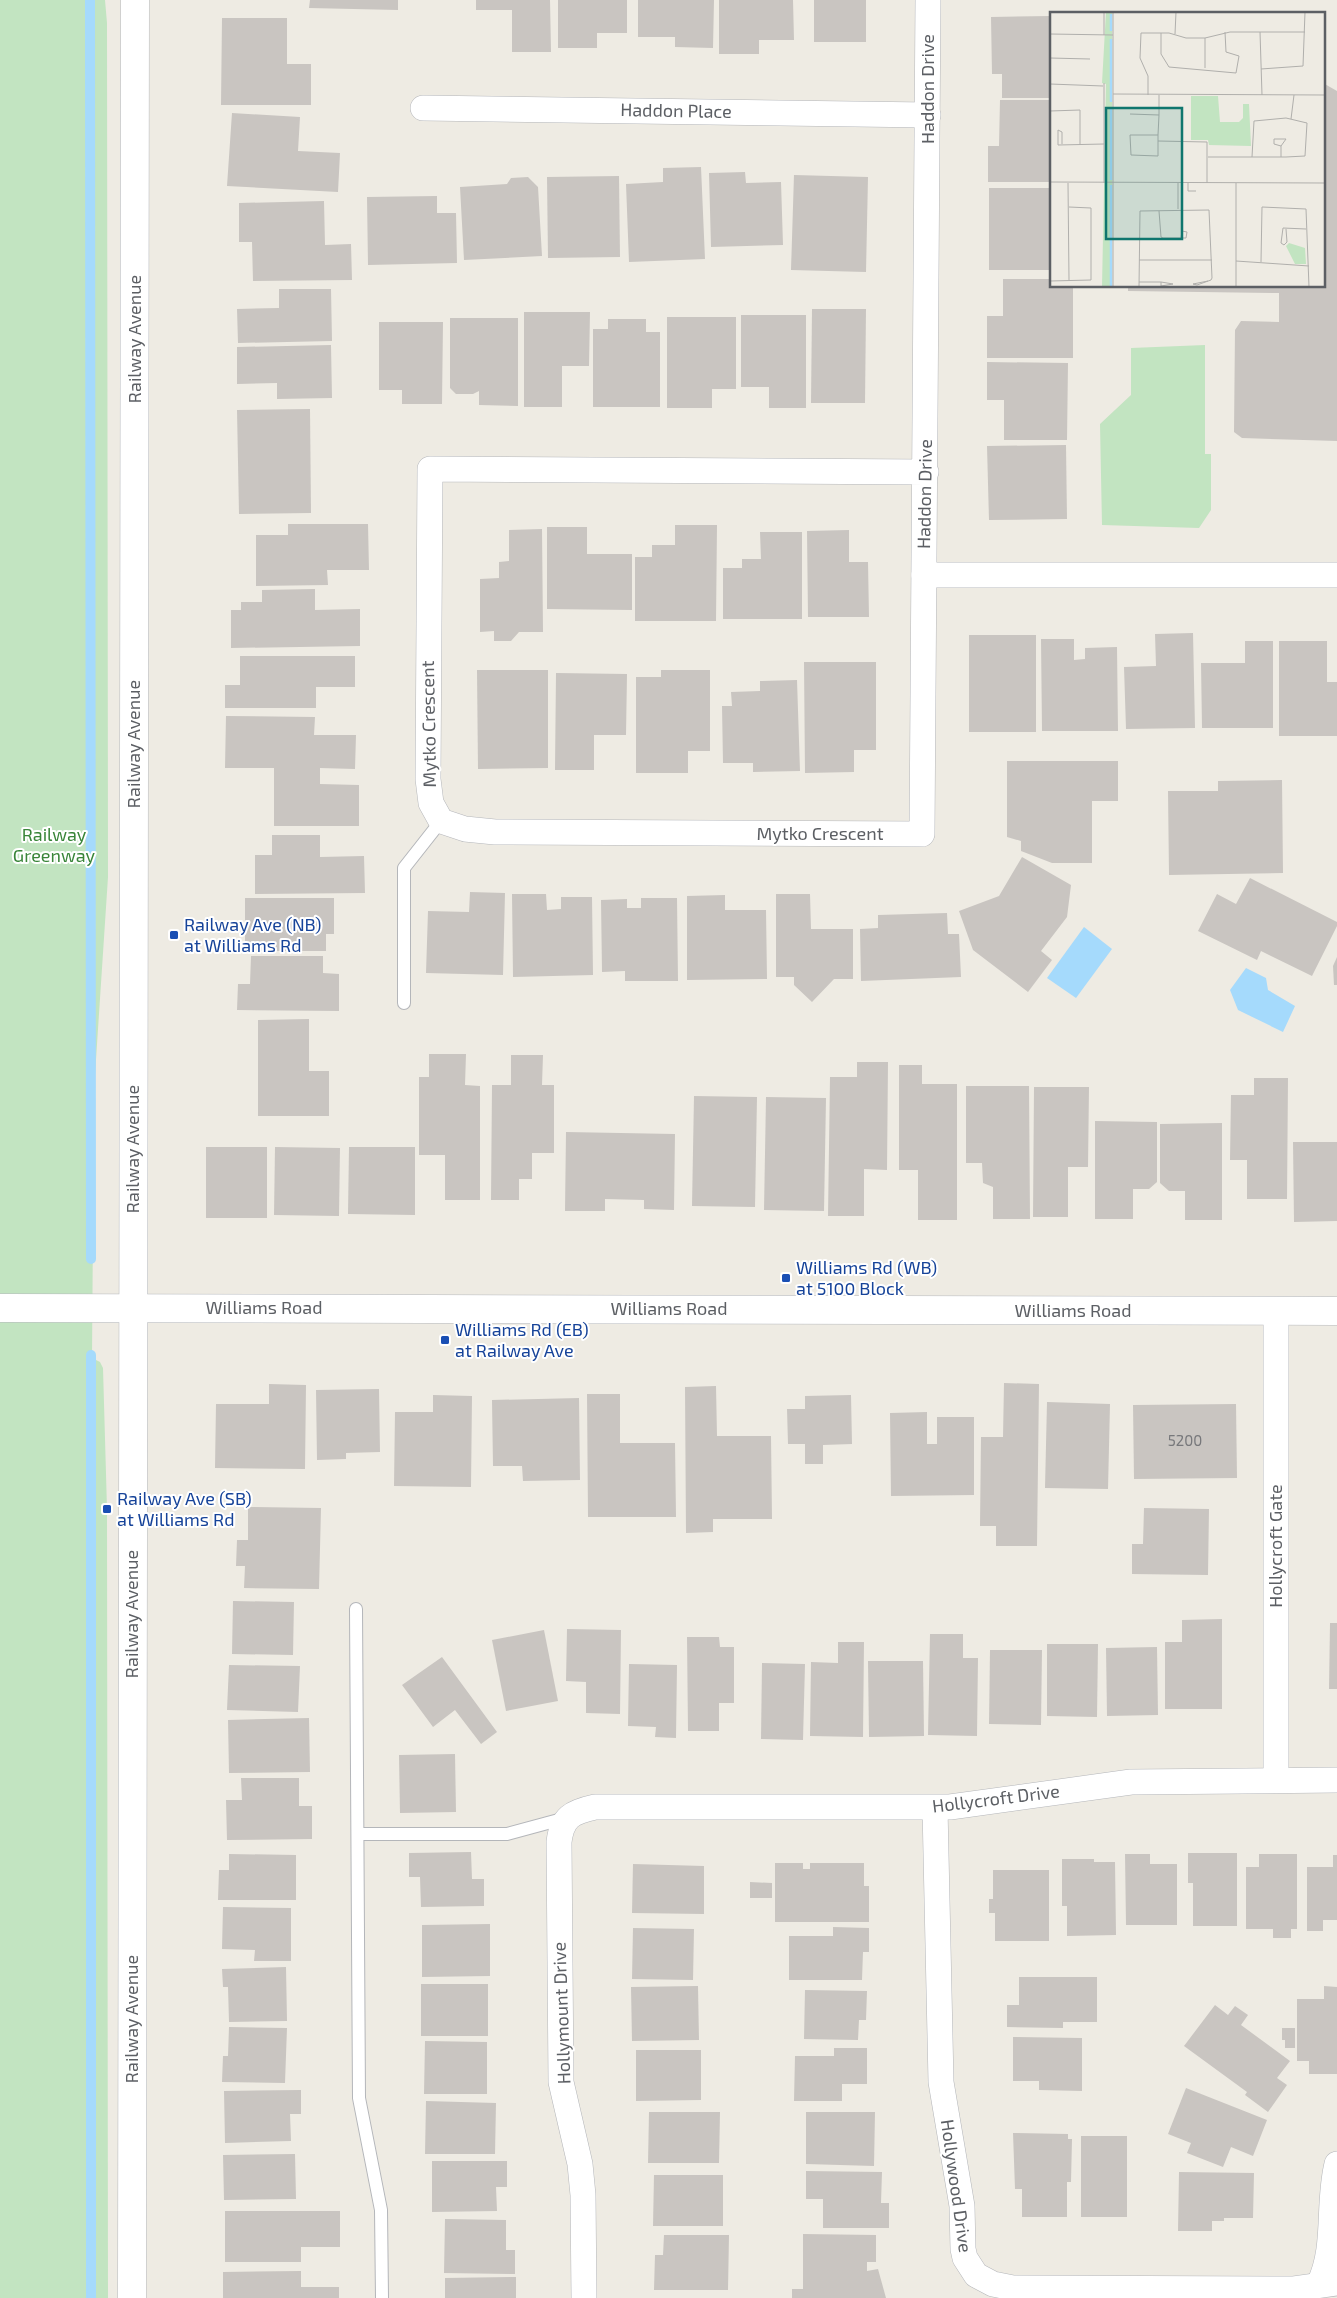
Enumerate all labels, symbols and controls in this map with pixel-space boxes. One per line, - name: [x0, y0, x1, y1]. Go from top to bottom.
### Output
- inset map: [1050, 12, 1324, 288]
- street label: Haddon Drive: [916, 34, 938, 144]
- street label: Haddon Place: [620, 98, 732, 122]
- street label: Railway Avenue: [123, 275, 145, 403]
- street label: Haddon Drive: [912, 439, 936, 549]
- street label: Mytko Crescent: [416, 660, 440, 788]
- street label: Railway Avenue: [122, 680, 144, 808]
- street label: Mytko Crescent: [757, 822, 884, 844]
- park label: Railway Greenway: [13, 823, 96, 866]
- place label: Railway Ave (NB) at Williams Rd: [184, 913, 321, 956]
- marker: Railway Ave (NB) at Williams Rd: [168, 929, 180, 941]
- street label: Railway Avenue: [121, 1085, 143, 1213]
- place label: Williams Rd (WB) at 5100 Block: [796, 1256, 937, 1299]
- marker: Williams Rd (WB) at 5100 Block: [780, 1272, 792, 1284]
- street label: Williams Road: [206, 1296, 322, 1318]
- street label: Williams Road: [611, 1297, 727, 1319]
- street label: Williams Road: [1015, 1299, 1131, 1321]
- place label: Williams Rd (EB) at Railway Ave: [455, 1318, 589, 1361]
- marker: Williams Rd (EB) at Railway Ave: [439, 1334, 451, 1346]
- house number: 5200: [1168, 1431, 1202, 1449]
- street label: Hollycroft Gate: [1264, 1484, 1286, 1608]
- place label: Railway Ave (SB) at Williams Rd: [117, 1487, 252, 1530]
- marker: Railway Ave (SB) at Williams Rd: [101, 1503, 113, 1515]
- street label: Railway Avenue: [120, 1550, 142, 1678]
- street label: Hollycroft Drive: [931, 1779, 1061, 1817]
- street label: Hollymount Drive: [548, 1941, 574, 2085]
- street label: Railway Avenue: [120, 1955, 142, 2083]
- street label: Hollywood Drive: [937, 2118, 977, 2254]

